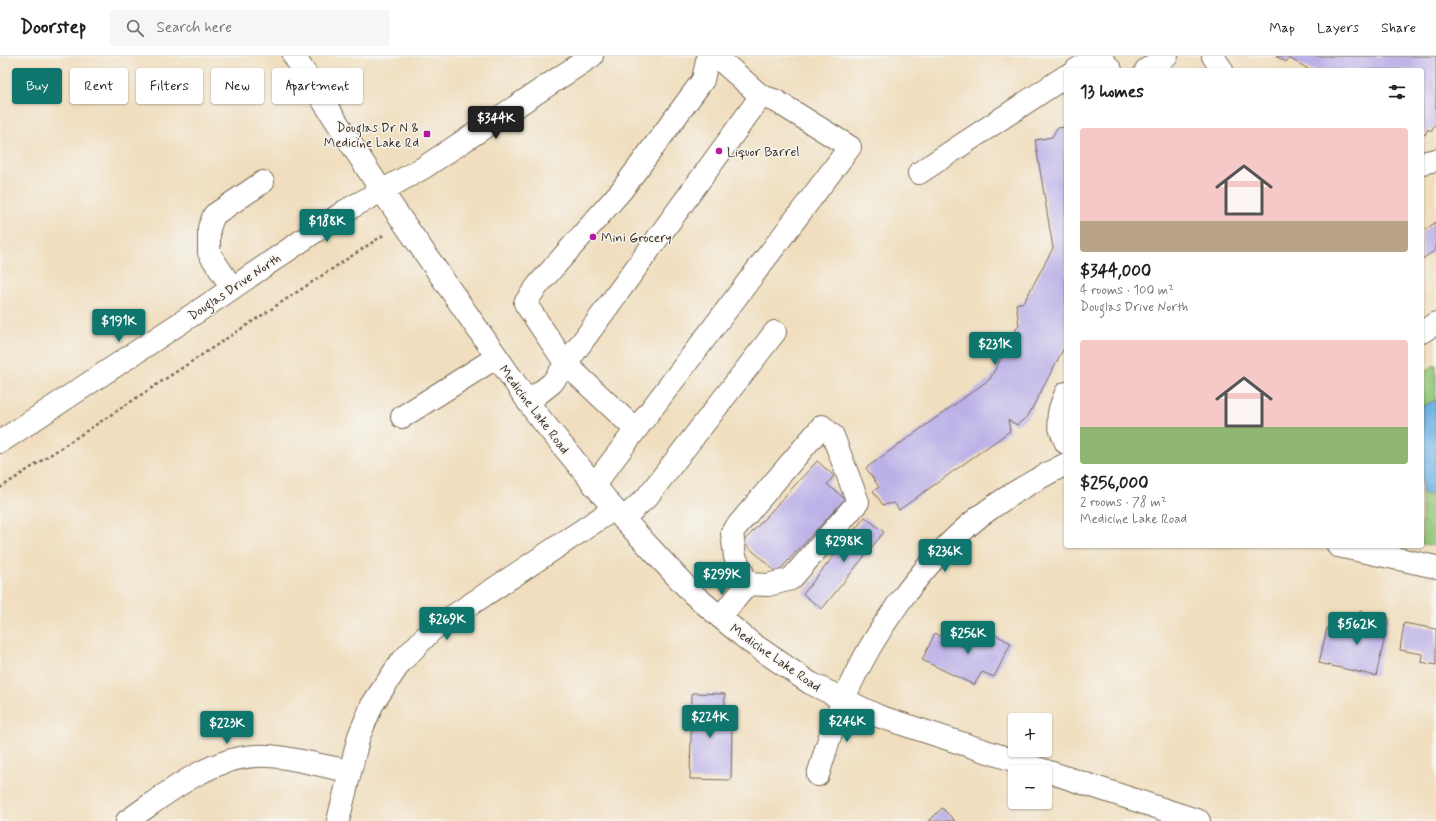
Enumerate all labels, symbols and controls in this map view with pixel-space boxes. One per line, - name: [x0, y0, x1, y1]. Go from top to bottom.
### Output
- search box: [110, 10, 390, 46]
- text: Doorstep: [20, 15, 86, 40]
- icon: search: [124, 17, 146, 39]
- text: Search here: [156, 18, 232, 38]
- text: Map: [1269, 19, 1295, 37]
- text: Layers: [1317, 19, 1359, 37]
- text: Share: [1381, 19, 1416, 37]
- chip: Buy: [12, 68, 62, 104]
- chip: Rent: [70, 68, 128, 104]
- chip: Filters: [136, 68, 203, 104]
- chip: New: [211, 68, 264, 104]
- chip: Apartment: [272, 68, 363, 104]
- text: 13 homes: [1080, 81, 1144, 103]
- icon: filters: [1386, 81, 1408, 103]
- pin: $344K: [468, 106, 524, 140]
- text: $344K: [477, 110, 515, 127]
- place label: Douglas Dr N & Medicine Lake Rd: [324, 120, 419, 152]
- marker: Douglas Dr N & Medicine Lake Rd: [422, 129, 432, 139]
- place label: Liquor Barrel: [727, 144, 800, 161]
- marker: Liquor Barrel: [714, 146, 724, 156]
- icon: home: [1208, 154, 1280, 226]
- pin: $188K: [299, 209, 355, 243]
- text: $188K: [309, 213, 345, 230]
- place label: Mini Grocery: [601, 230, 672, 247]
- marker: Mini Grocery: [588, 232, 598, 242]
- street label: Douglas Drive North: [185, 250, 286, 326]
- text: $344,000: [1080, 260, 1151, 282]
- text: 4 rooms · 100 m²: [1080, 282, 1174, 299]
- text: Douglas Drive North: [1080, 299, 1188, 316]
- pin: $191K: [91, 309, 147, 343]
- text: $191K: [101, 313, 137, 330]
- pin: $231K: [967, 332, 1023, 366]
- text: $231K: [978, 336, 1012, 353]
- street label: Medicine Lake Road: [495, 362, 573, 458]
- icon: home: [1208, 366, 1280, 438]
- text: $256,000: [1080, 472, 1149, 494]
- text: 2 rooms · 78 m²: [1080, 494, 1167, 511]
- text: Medicine Lake Road: [1080, 511, 1187, 528]
- pin: $298K: [816, 529, 872, 563]
- text: $298K: [825, 533, 863, 550]
- pin: $236K: [917, 539, 973, 573]
- text: $236K: [928, 543, 962, 560]
- pin: $299K: [694, 562, 750, 596]
- text: $299K: [703, 566, 741, 583]
- pin: $269K: [419, 607, 475, 641]
- text: $269K: [428, 611, 466, 628]
- pin: $562K: [1329, 612, 1385, 646]
- text: $562K: [1337, 616, 1377, 633]
- street label: Medicine Lake Road: [726, 621, 824, 696]
- pin: $256K: [940, 621, 996, 655]
- text: $256K: [950, 625, 986, 642]
- pin: $224K: [682, 705, 738, 739]
- text: $224K: [691, 709, 729, 726]
- pin: $246K: [819, 709, 875, 743]
- pin: $223K: [199, 711, 255, 745]
- text: $246K: [828, 713, 866, 730]
- map controls: [1008, 713, 1052, 809]
- button: +: [1008, 713, 1052, 757]
- text: $223K: [209, 715, 245, 732]
- button: −: [1008, 765, 1052, 809]

